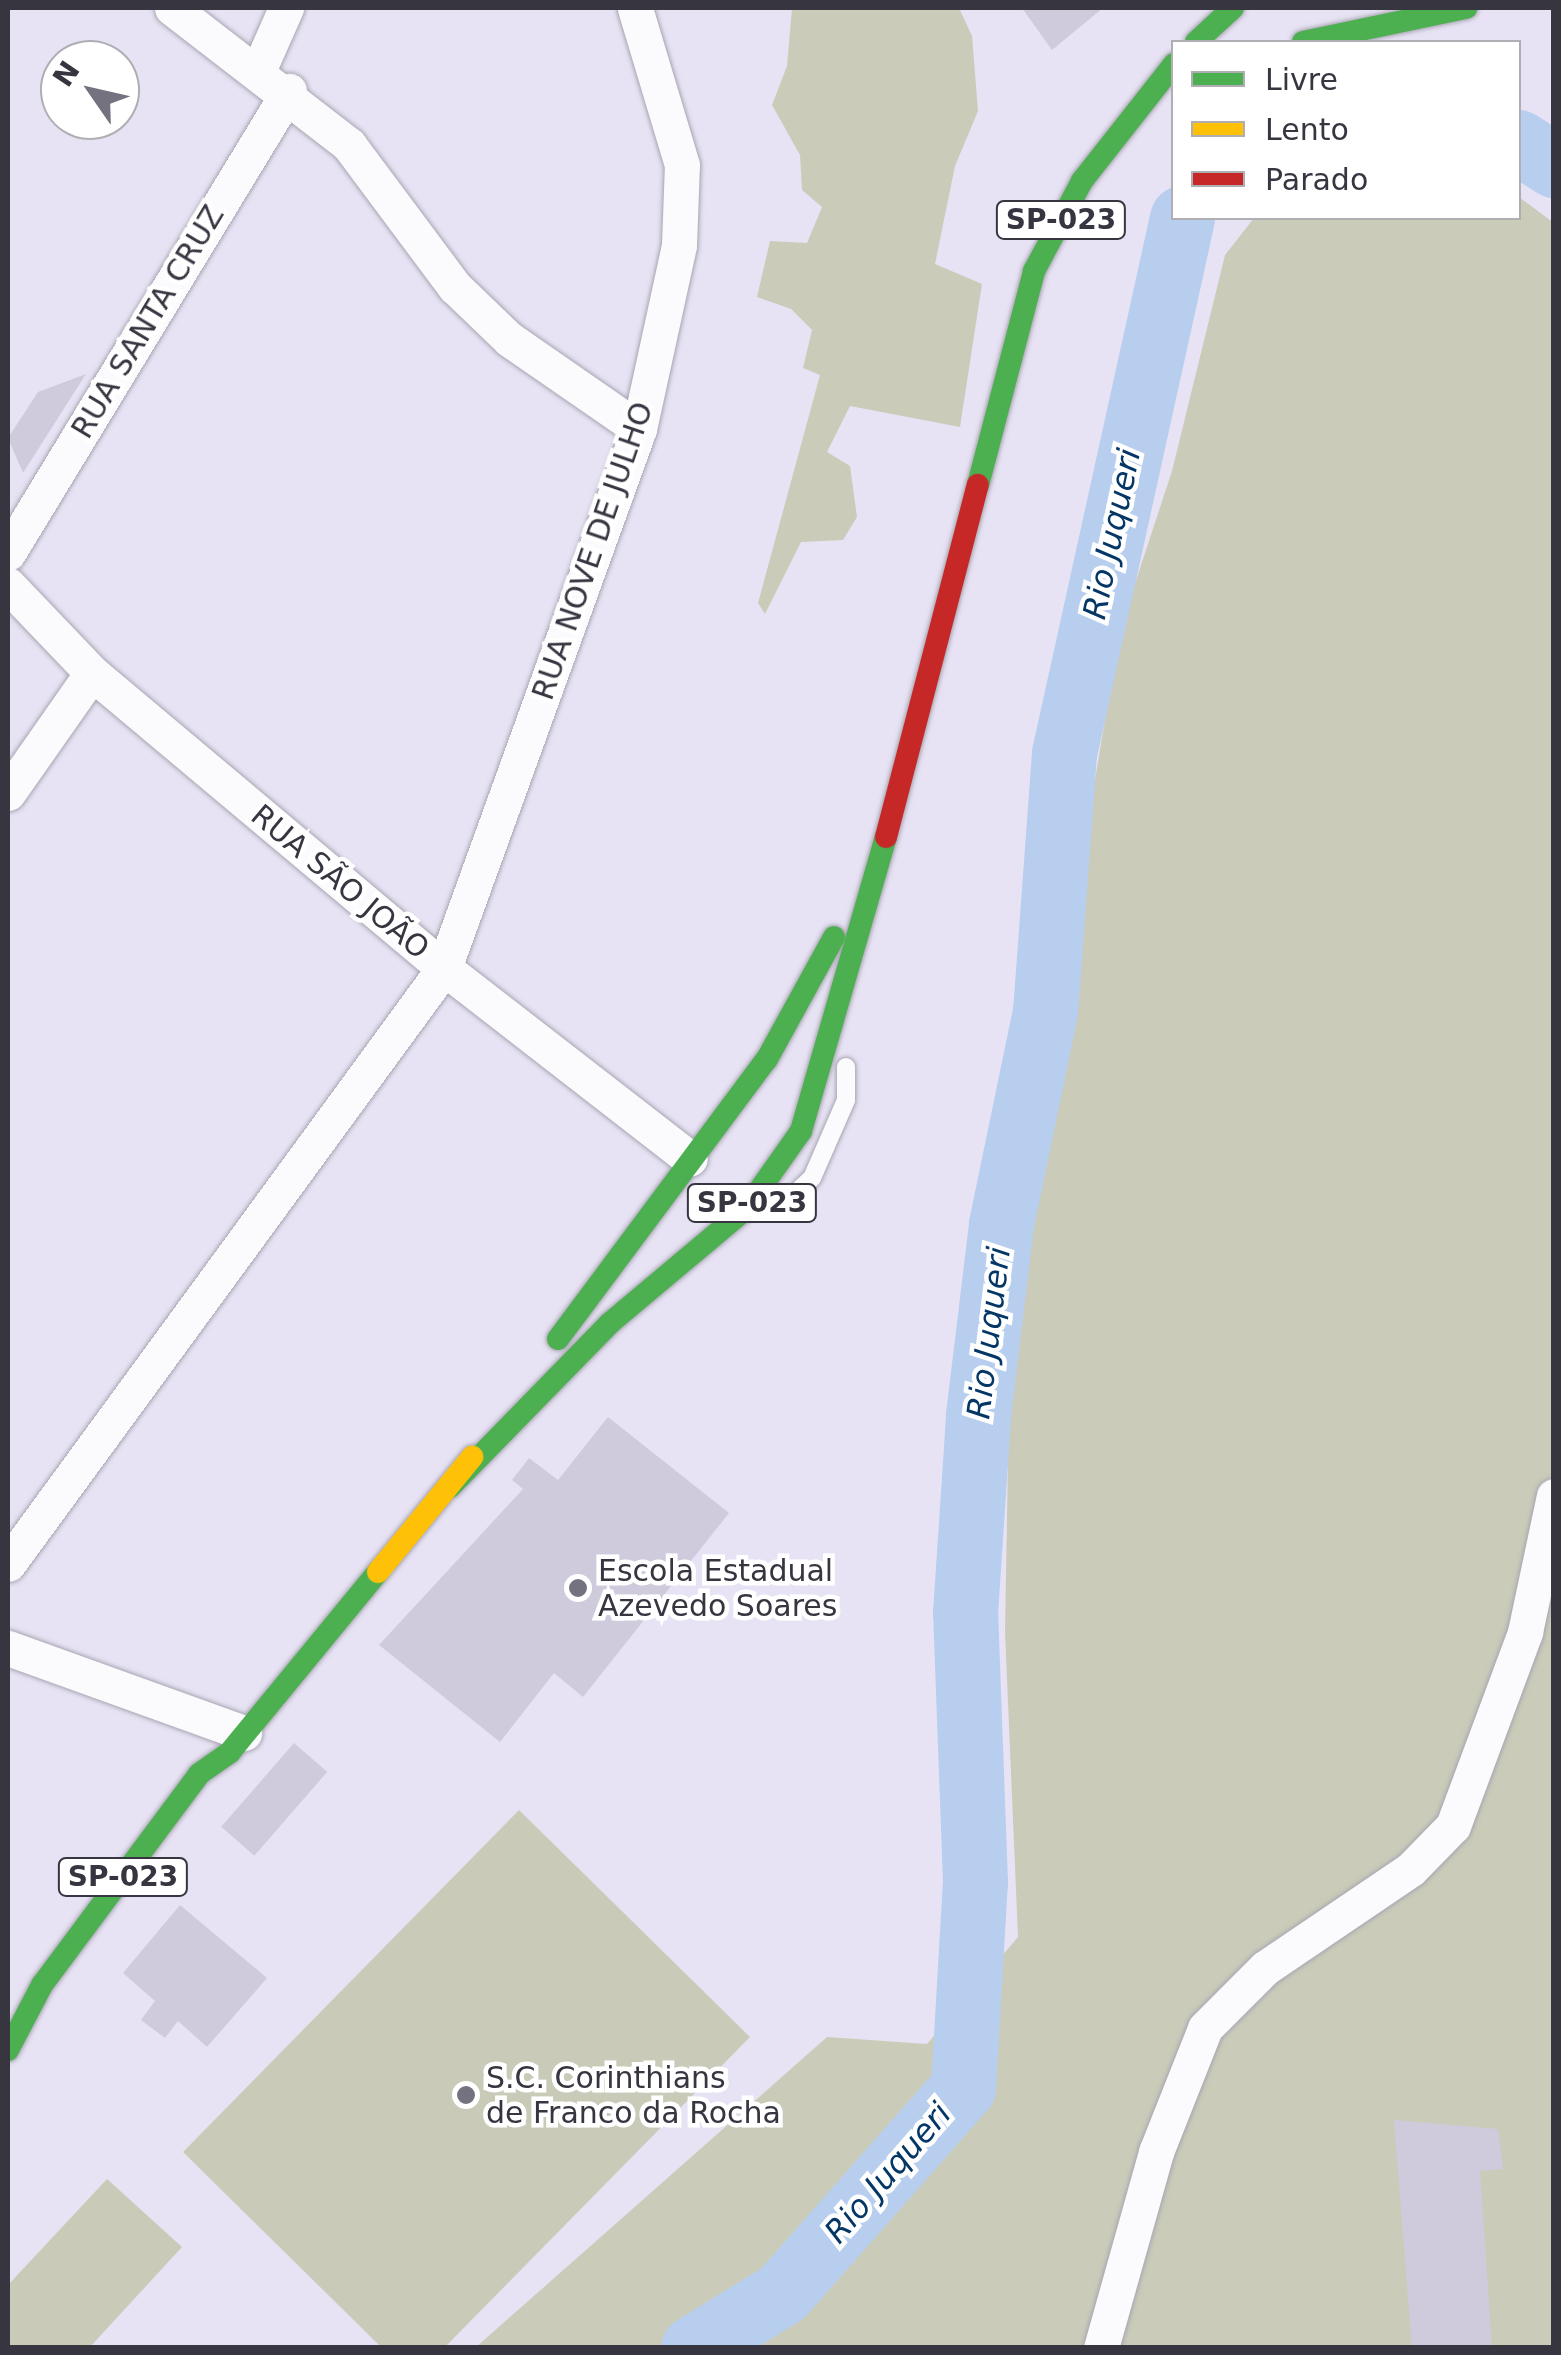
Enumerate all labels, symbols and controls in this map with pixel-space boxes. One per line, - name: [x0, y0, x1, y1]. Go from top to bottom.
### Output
- north arrow: [40, 40, 140, 140]
- legend: [1171, 40, 1521, 220]
- text: N: [46, 55, 87, 93]
- text: Livre: [1265, 62, 1338, 97]
- text: Lento: [1265, 112, 1349, 147]
- text: Parado: [1265, 162, 1368, 197]
- road number: SP-023: [994, 197, 1128, 243]
- street label: RUA SANTA CRUZ: [64, 199, 232, 445]
- street label: RUA NOVE DE JULHO: [525, 397, 661, 705]
- water label: Rio Juqueri: [1075, 445, 1149, 623]
- street label: RUA SÃO JOÃO: [244, 797, 436, 967]
- road number: SP-023: [684, 1180, 820, 1226]
- water label: Rio Juqueri: [959, 1245, 1019, 1421]
- place label: Escola Estadual Azevedo Soares: [598, 1553, 837, 1624]
- marker: Escola Estadual Azevedo Soares: [567, 1577, 589, 1599]
- road number: SP-023: [56, 1854, 190, 1900]
- place label: S.C. Corinthians de Franco da Rocha: [486, 2060, 781, 2130]
- marker: S.C. Corinthians de Franco da Rocha: [455, 2084, 477, 2106]
- water label: Rio Juqueri: [817, 2095, 959, 2251]

